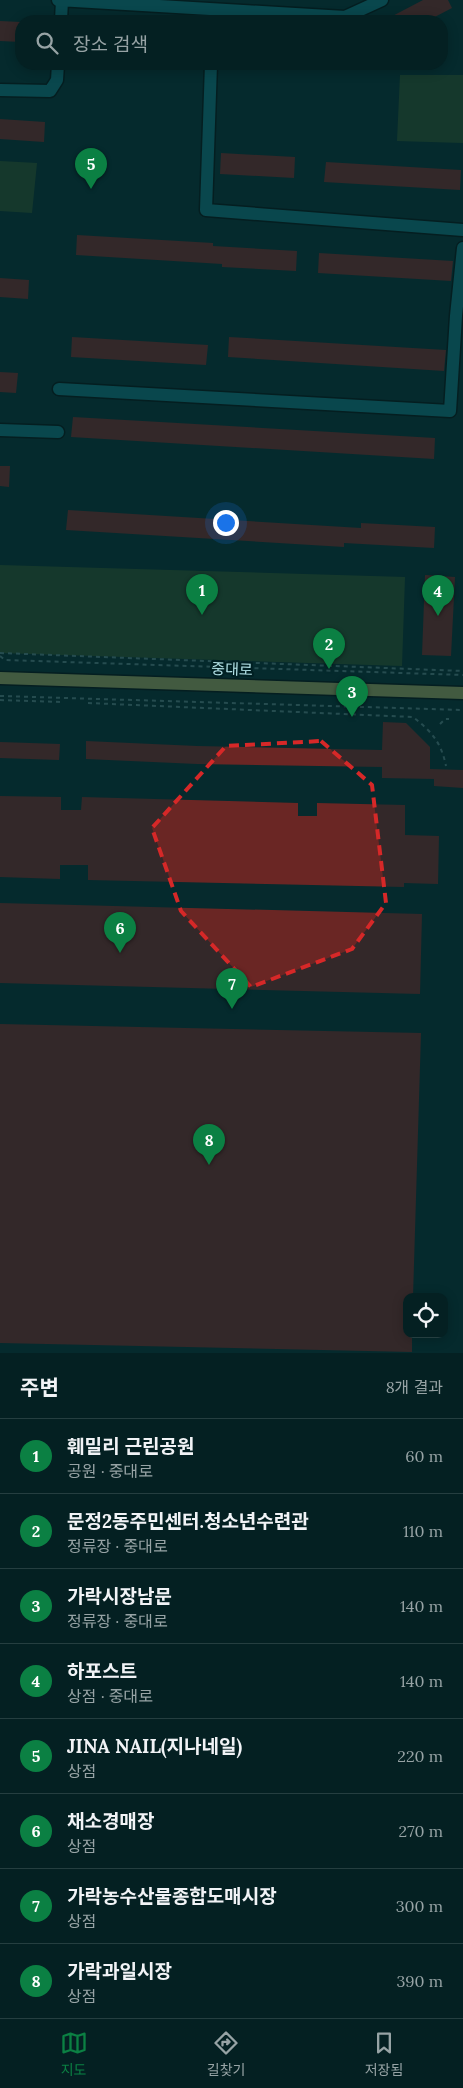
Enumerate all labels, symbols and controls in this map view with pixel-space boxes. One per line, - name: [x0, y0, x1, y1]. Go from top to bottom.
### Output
- search box: [15, 15, 448, 70]
- icon: search: [33, 29, 61, 57]
- text: 장소 검색: [73, 32, 148, 56]
- pin: 5: [75, 148, 107, 189]
- your location: [213, 510, 239, 536]
- pin: 1: [186, 574, 218, 615]
- pin: 4: [422, 575, 454, 616]
- pin: 2: [313, 628, 345, 669]
- street label: 중대로: [211, 659, 253, 679]
- pin: 3: [336, 676, 368, 717]
- pin: 6: [104, 912, 136, 953]
- pin: 7: [216, 968, 248, 1009]
- pin: 8: [193, 1124, 225, 1165]
- map controls: [403, 1293, 448, 1338]
- button: locate: [403, 1293, 448, 1338]
- text: 주변: [20, 1374, 59, 1401]
- text: 8개 결과: [386, 1377, 443, 1397]
- text: 훼밀리 근린공원: [67, 1434, 194, 1458]
- text: 1: [33, 1446, 39, 1466]
- text: 60 m: [405, 1446, 443, 1466]
- text: 공원 · 중대로: [67, 1461, 153, 1481]
- text: 문정2동주민센터.청소년수련관: [67, 1509, 309, 1533]
- text: 2: [32, 1521, 40, 1541]
- text: 110 m: [403, 1521, 443, 1541]
- text: 정류장 · 중대로: [67, 1536, 168, 1556]
- text: 가락시장남문: [67, 1584, 172, 1608]
- text: 3: [32, 1596, 40, 1616]
- text: 140 m: [400, 1596, 443, 1616]
- text: 정류장 · 중대로: [67, 1611, 168, 1631]
- text: 하포스트: [67, 1659, 137, 1683]
- text: 4: [32, 1671, 40, 1691]
- text: 140 m: [400, 1671, 443, 1691]
- text: 상점 · 중대로: [67, 1686, 153, 1706]
- text: JINA NAIL(지나네일): [67, 1734, 242, 1758]
- text: 5: [32, 1746, 40, 1766]
- text: 220 m: [397, 1746, 443, 1766]
- text: 상점: [67, 1761, 96, 1781]
- text: 채소경매장: [67, 1809, 154, 1833]
- text: 6: [31, 1821, 41, 1841]
- text: 270 m: [399, 1821, 443, 1841]
- text: 상점: [67, 1836, 96, 1856]
- text: 가락농수산물종합도매시장: [67, 1884, 277, 1908]
- text: 7: [32, 1896, 40, 1916]
- text: 300 m: [396, 1896, 443, 1916]
- text: 상점: [67, 1911, 96, 1931]
- text: 가락과일시장: [67, 1959, 172, 1983]
- text: 8: [31, 1971, 41, 1991]
- text: 390 m: [396, 1971, 443, 1991]
- text: 상점: [67, 1986, 96, 2006]
- tab: 지도: [60, 2029, 88, 2079]
- tab: 길찾기: [207, 2029, 245, 2079]
- tab: 저장됨: [365, 2029, 403, 2079]

